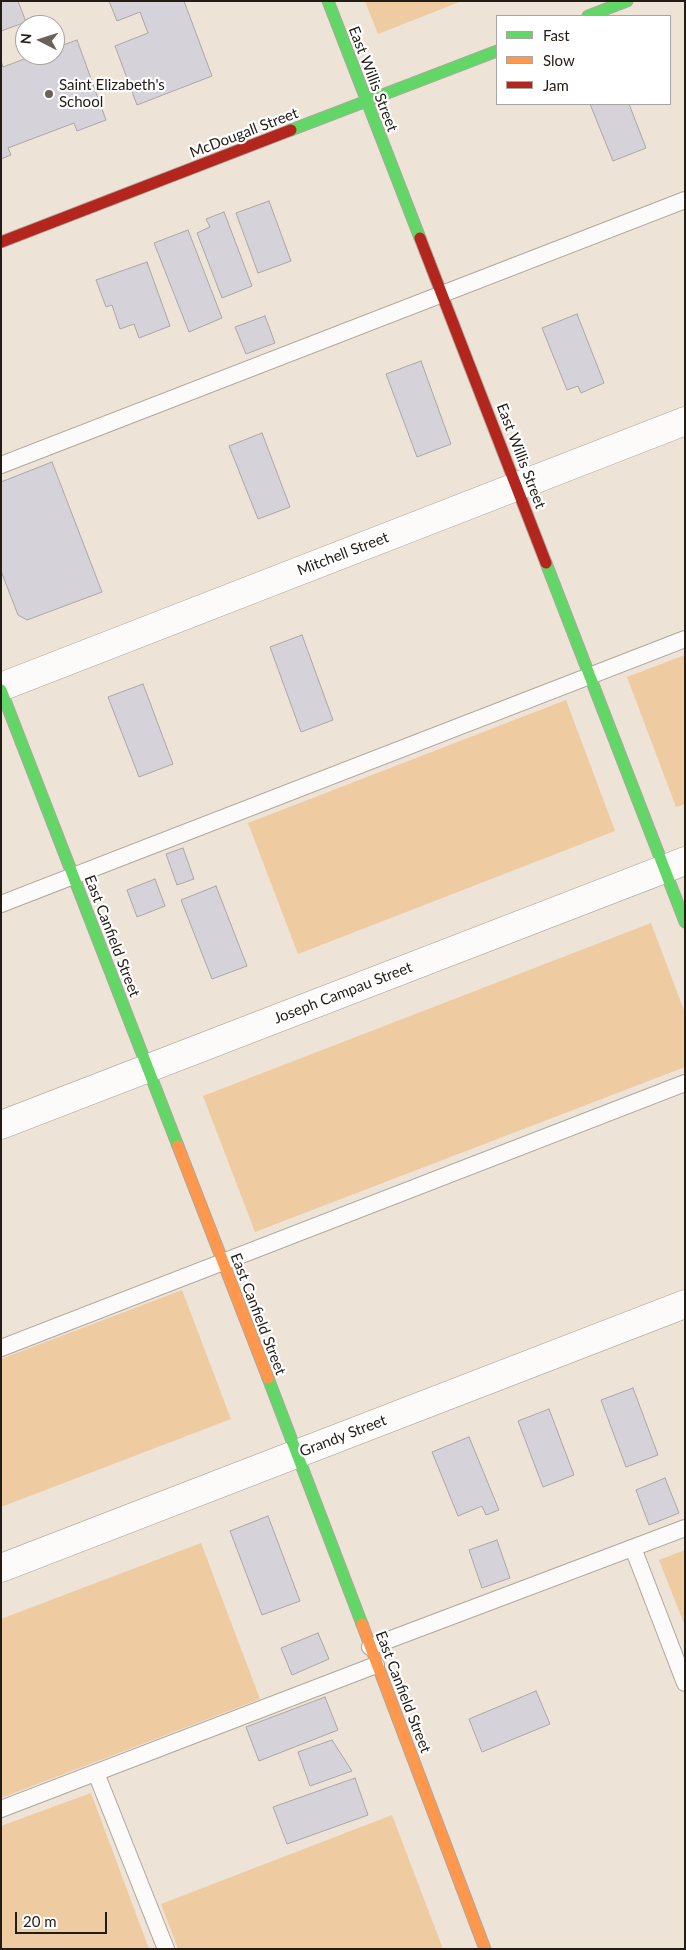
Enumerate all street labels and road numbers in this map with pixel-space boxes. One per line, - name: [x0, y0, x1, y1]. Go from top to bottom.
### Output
- street label: East Willis Street: [345, 24, 401, 134]
- street label: McDougall Street: [187, 104, 301, 162]
- street label: East Willis Street: [493, 401, 549, 511]
- street label: Mitchell Street: [295, 528, 391, 580]
- street label: East Canfield Street: [80, 872, 144, 1000]
- street label: Joseph Campau Street: [271, 958, 415, 1028]
- street label: East Canfield Street: [226, 1250, 290, 1378]
- street label: Grandy Street: [297, 1411, 389, 1461]
- street label: East Canfield Street: [371, 1628, 435, 1756]

